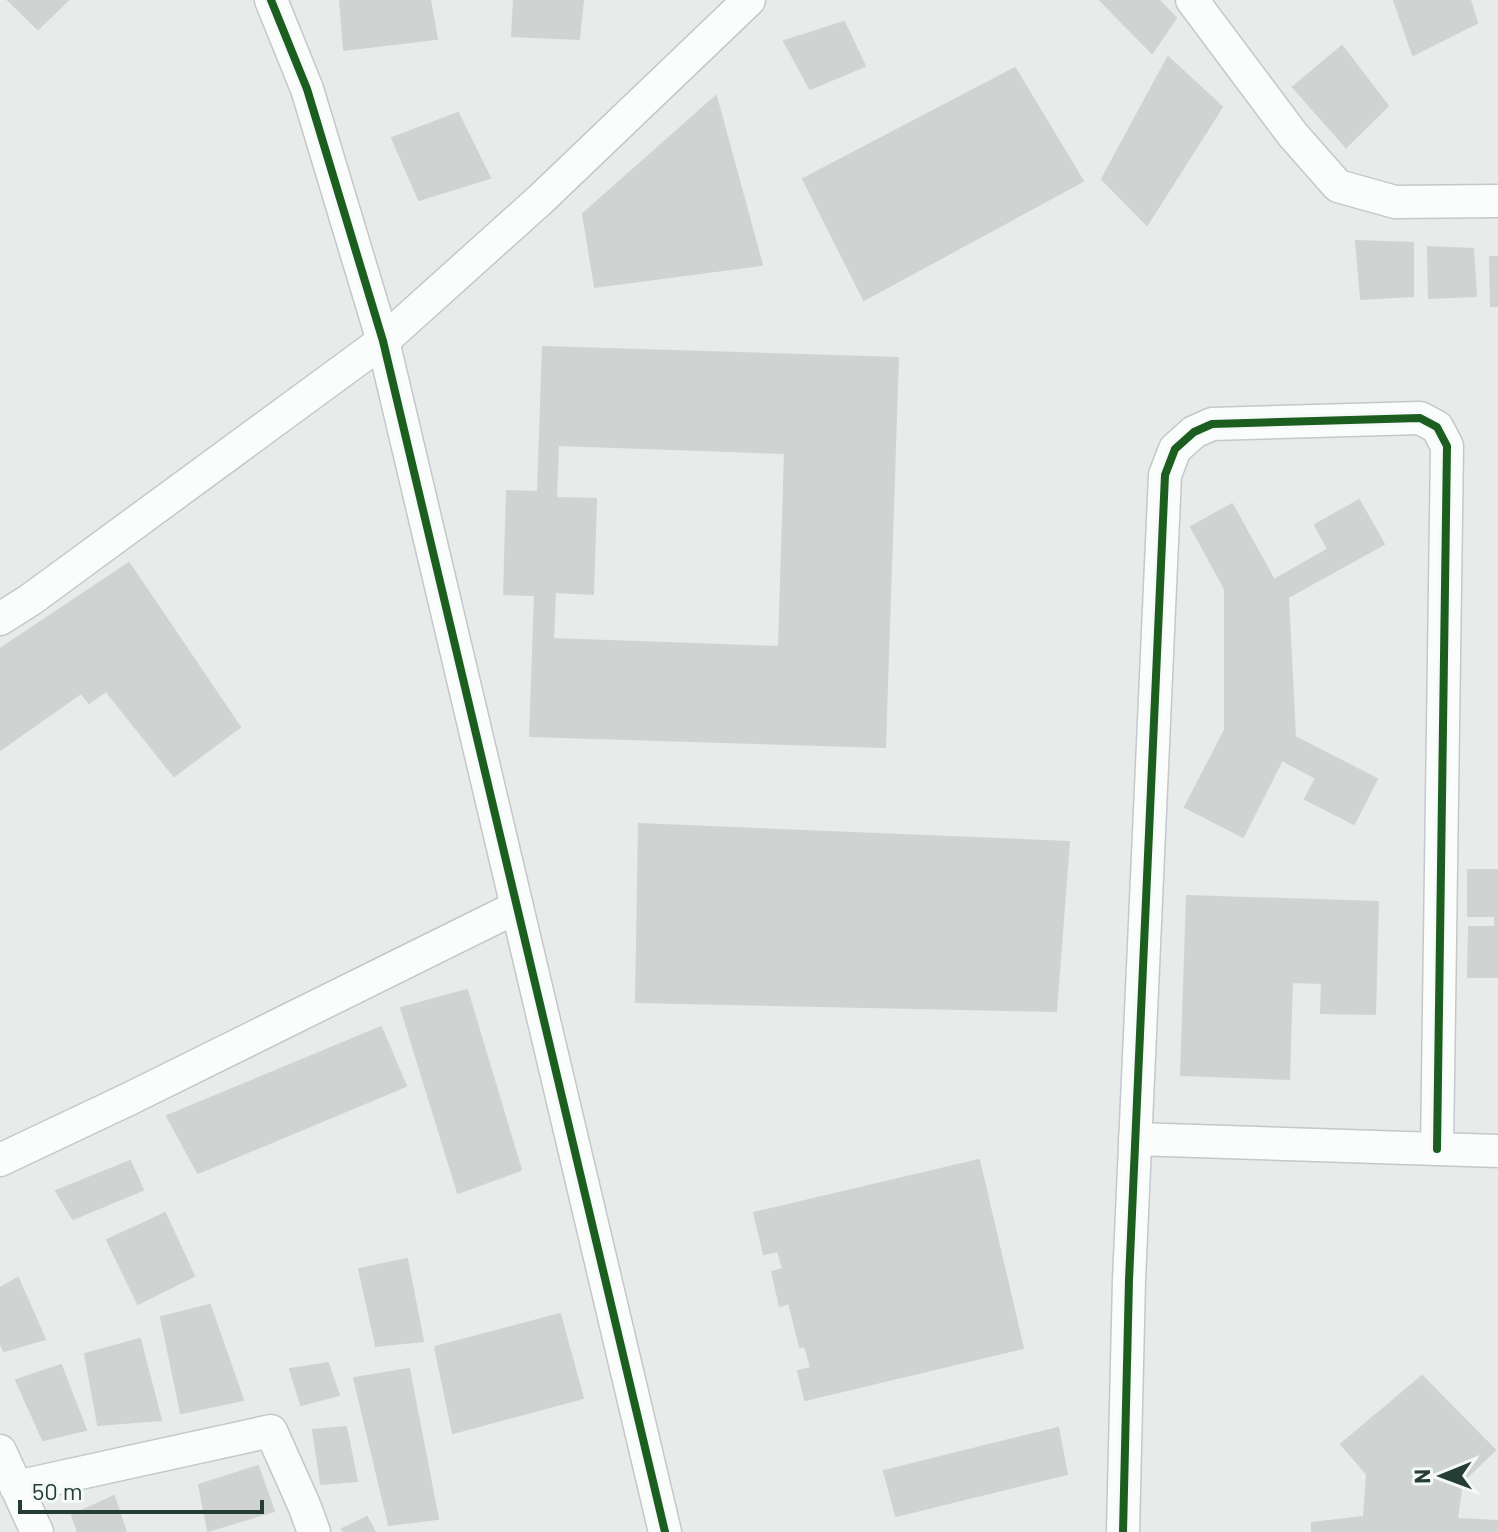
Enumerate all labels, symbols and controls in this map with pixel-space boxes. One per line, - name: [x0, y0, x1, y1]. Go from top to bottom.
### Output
- north arrow: [1402, 1436, 1482, 1516]
- scale bar: [20, 1464, 262, 1514]
- text: N: [1408, 1469, 1434, 1484]
- text: 50 m: [32, 1476, 83, 1505]

